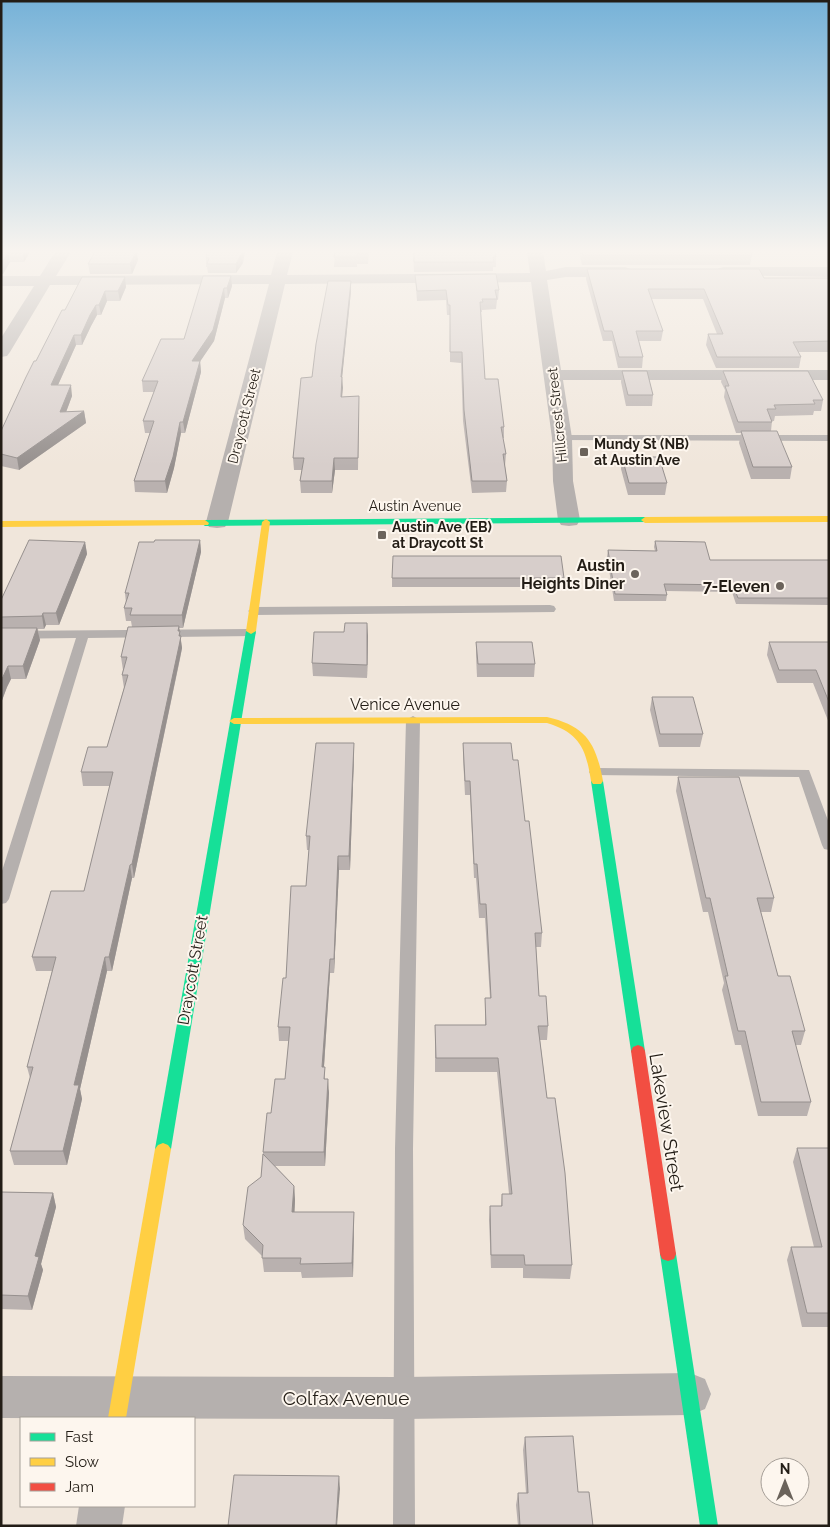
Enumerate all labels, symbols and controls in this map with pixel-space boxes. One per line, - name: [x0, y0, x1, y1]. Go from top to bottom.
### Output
- street label: Hillcrest Street: [544, 366, 570, 463]
- street label: Draycott Street: [224, 367, 264, 465]
- place label: Mundy St (NB) at Austin Ave: [594, 436, 689, 468]
- marker: Mundy St (NB) at Austin Ave: [578, 446, 590, 458]
- street label: Austin Avenue: [369, 498, 461, 514]
- place label: Austin Ave (EB) at Draycott St: [392, 519, 492, 551]
- marker: Austin Ave (EB) at Draycott St: [376, 529, 388, 541]
- place label: Austin Heights Diner: [521, 556, 625, 593]
- marker: Austin Heights Diner: [629, 568, 641, 580]
- place label: 7-Eleven: [703, 577, 770, 596]
- marker: 7-Eleven: [774, 580, 786, 592]
- street label: Venice Avenue: [350, 695, 460, 714]
- street label: Draycott Street: [173, 913, 212, 1026]
- street label: Lakeview Street: [645, 1051, 689, 1193]
- street label: Colfax Avenue: [283, 1387, 409, 1409]
- legend: [20, 1417, 195, 1507]
- text: Fast: [65, 1428, 93, 1446]
- text: Slow: [65, 1453, 99, 1471]
- north arrow: [760, 1457, 810, 1507]
- text: N: [780, 1461, 790, 1477]
- text: Jam: [65, 1478, 94, 1496]

